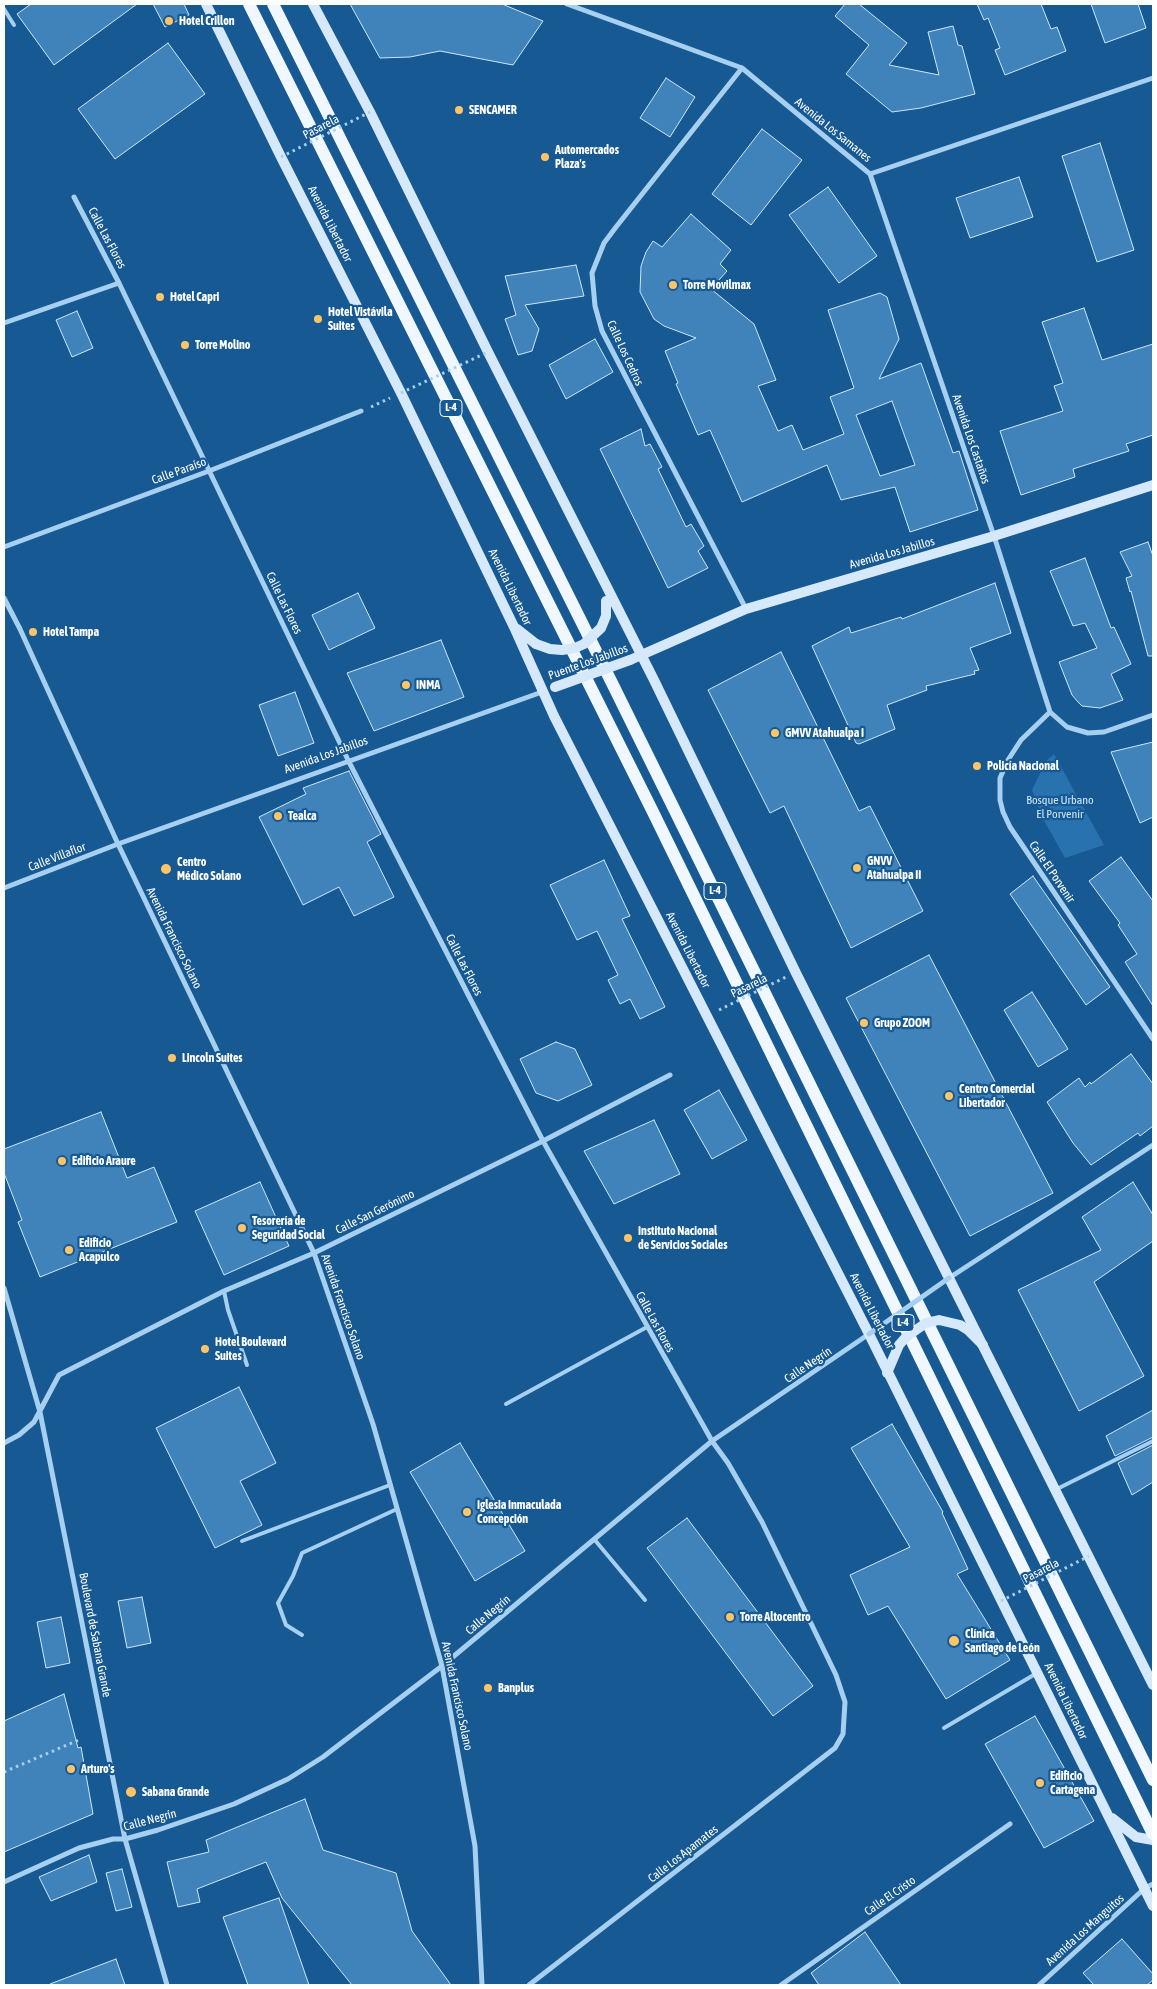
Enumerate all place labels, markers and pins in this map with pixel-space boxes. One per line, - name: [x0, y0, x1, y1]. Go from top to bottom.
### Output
- place label: Hotel Crillon: [179, 14, 235, 28]
- marker: Hotel Crillon: [163, 15, 175, 27]
- place label: SENCAMER: [469, 103, 517, 117]
- marker: SENCAMER: [453, 104, 465, 116]
- place label: Automercados Plaza's: [555, 143, 619, 171]
- marker: Automercados Plaza's: [539, 151, 551, 163]
- place label: Torre Movilmax: [683, 278, 751, 292]
- marker: Torre Movilmax: [667, 279, 679, 291]
- place label: Hotel Capri: [170, 290, 219, 304]
- marker: Hotel Capri: [154, 291, 166, 303]
- place label: Hotel Vistávila Suites: [328, 305, 393, 333]
- marker: Hotel Vistávila Suites: [312, 313, 324, 325]
- place label: Torre Molino: [195, 338, 250, 352]
- marker: Torre Molino: [179, 339, 191, 351]
- place label: Hotel Tampa: [43, 625, 99, 639]
- marker: Hotel Tampa: [27, 626, 39, 638]
- place label: INMA: [416, 678, 440, 692]
- marker: INMA: [400, 679, 412, 691]
- place label: GMVV Atahualpa I: [785, 726, 864, 740]
- marker: GMVV Atahualpa I: [769, 727, 781, 739]
- place label: Policía Nacional: [987, 759, 1059, 773]
- marker: Policía Nacional: [971, 760, 983, 772]
- place label: Tealca: [288, 809, 317, 823]
- marker: Tealca: [272, 810, 284, 822]
- place label: GNVV Atahualpa II: [867, 854, 921, 882]
- place label: Centro Médico Solano: [177, 855, 241, 883]
- marker: Centro Médico Solano: [159, 862, 173, 876]
- marker: GNVV Atahualpa II: [851, 862, 863, 874]
- place label: Grupo ZOOM: [874, 1016, 930, 1030]
- marker: Grupo ZOOM: [858, 1017, 870, 1029]
- place label: Lincoln Suites: [182, 1051, 243, 1065]
- marker: Lincoln Suites: [166, 1052, 178, 1064]
- place label: Centro Comercial Libertador: [959, 1082, 1035, 1110]
- marker: Centro Comercial Libertador: [943, 1090, 955, 1102]
- place label: Edificio Araure: [72, 1154, 136, 1168]
- marker: Edificio Araure: [56, 1155, 68, 1167]
- place label: Tesorería de Seguridad Social: [252, 1214, 325, 1242]
- marker: Tesorería de Seguridad Social: [236, 1222, 248, 1234]
- place label: Instituto Nacional de Servicios Sociales: [638, 1224, 727, 1252]
- marker: Instituto Nacional de Servicios Sociales: [622, 1232, 634, 1244]
- place label: Edificio Acapulco: [79, 1236, 120, 1264]
- marker: Edificio Acapulco: [63, 1244, 75, 1256]
- place label: Hotel Boulevard Suites: [215, 1335, 286, 1363]
- marker: Hotel Boulevard Suites: [199, 1343, 211, 1355]
- place label: Iglesia Inmaculada Concepción: [477, 1498, 561, 1526]
- marker: Iglesia Inmaculada Concepción: [461, 1506, 473, 1518]
- place label: Torre Altocentro: [740, 1610, 811, 1624]
- marker: Torre Altocentro: [724, 1611, 736, 1623]
- place label: Clínica Santiago de León: [965, 1627, 1040, 1655]
- marker: Clínica Santiago de León: [947, 1634, 961, 1648]
- place label: Banplus: [498, 1681, 534, 1695]
- marker: Banplus: [482, 1682, 494, 1694]
- place label: Arturo's: [81, 1762, 114, 1776]
- marker: Arturo's: [65, 1763, 77, 1775]
- place label: Edificio Cartagena: [1050, 1769, 1095, 1797]
- marker: Edificio Cartagena: [1034, 1777, 1046, 1789]
- marker: Sabana Grande: [124, 1785, 138, 1799]
- place label: Sabana Grande: [142, 1785, 209, 1799]

